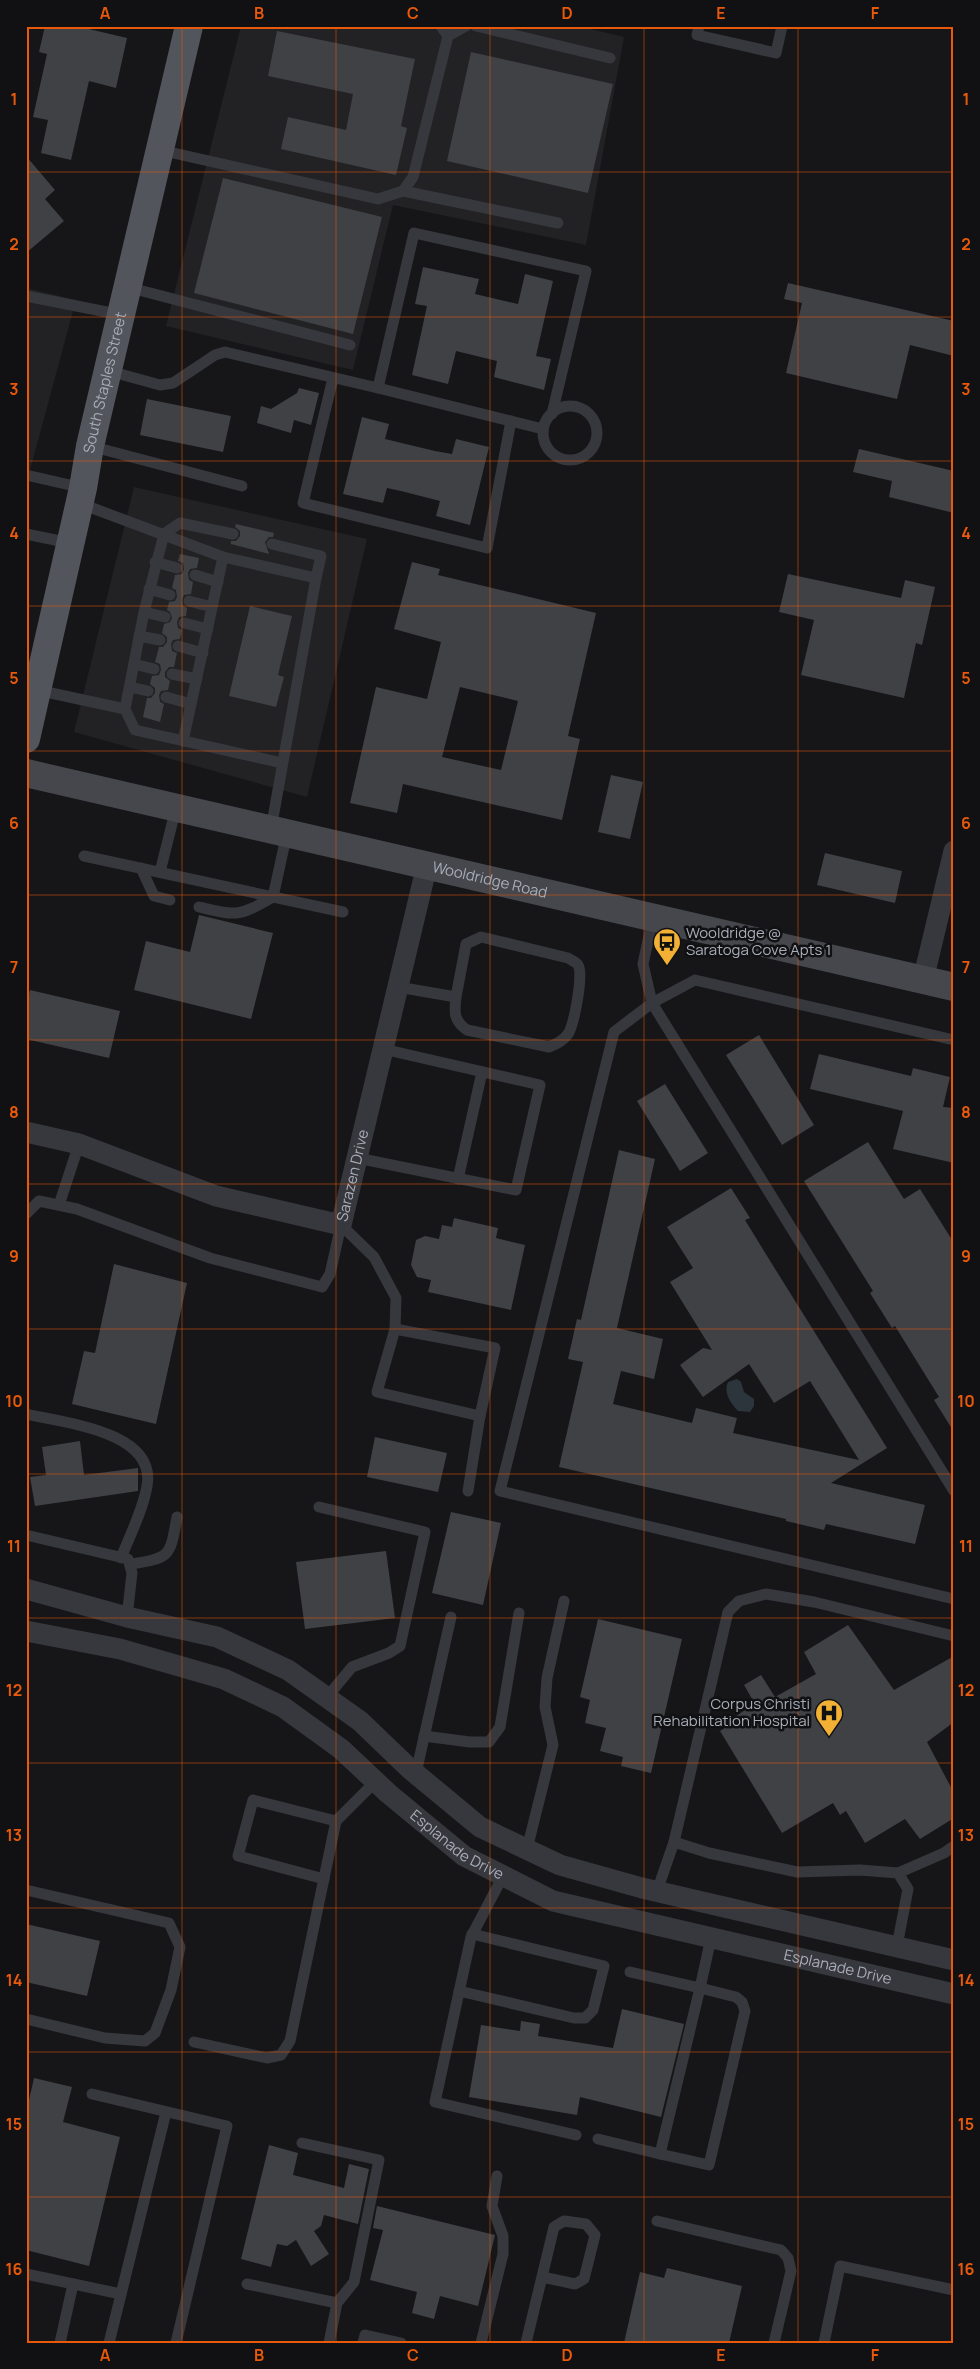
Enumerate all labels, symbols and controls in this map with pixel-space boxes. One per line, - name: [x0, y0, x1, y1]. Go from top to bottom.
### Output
- text: A: [100, 2, 111, 24]
- text: B: [254, 2, 264, 24]
- text: C: [407, 2, 419, 24]
- text: D: [561, 2, 573, 24]
- text: E: [716, 2, 726, 24]
- text: F: [871, 2, 880, 24]
- text: 1: [10, 88, 18, 110]
- text: 1: [962, 88, 970, 110]
- text: 2: [9, 233, 19, 255]
- text: 2: [961, 233, 971, 255]
- street label: South Staples Street: [78, 310, 131, 455]
- text: 3: [9, 378, 19, 400]
- text: 3: [961, 378, 971, 400]
- text: 4: [9, 522, 19, 544]
- text: 4: [961, 522, 971, 544]
- text: 5: [9, 667, 19, 689]
- text: 5: [961, 667, 971, 689]
- text: 6: [9, 812, 19, 834]
- text: 6: [961, 812, 971, 834]
- street label: Wooldridge Road: [430, 856, 549, 903]
- place label: Wooldridge @ Saratoga Cove Apts 1: [686, 922, 831, 960]
- bus stop icon: Wooldridge @ Saratoga Cove Apts 1: [652, 927, 682, 966]
- text: 7: [10, 956, 18, 978]
- text: 7: [962, 956, 970, 978]
- text: 8: [9, 1101, 19, 1123]
- text: 8: [961, 1101, 971, 1123]
- street label: Sarazen Drive: [331, 1127, 373, 1224]
- text: 9: [9, 1245, 19, 1267]
- text: 9: [961, 1245, 971, 1267]
- text: 10: [5, 1390, 23, 1412]
- text: 10: [957, 1390, 975, 1412]
- text: 11: [7, 1535, 21, 1557]
- text: 11: [959, 1535, 973, 1557]
- text: 12: [6, 1679, 22, 1701]
- text: 12: [958, 1679, 974, 1701]
- place label: Corpus Christi Rehabilitation Hospital: [653, 1693, 810, 1731]
- hospital icon: Corpus Christi Rehabilitation Hospital: [814, 1698, 844, 1737]
- street label: Esplanade Drive: [406, 1805, 508, 1884]
- text: 13: [6, 1824, 22, 1846]
- text: 13: [958, 1824, 974, 1846]
- street label: Esplanade Drive: [782, 1944, 894, 1989]
- text: 14: [6, 1969, 22, 1991]
- text: 14: [958, 1969, 974, 1991]
- text: 15: [6, 2113, 22, 2135]
- text: 15: [958, 2113, 974, 2135]
- text: 16: [6, 2258, 23, 2280]
- text: 16: [958, 2258, 975, 2280]
- text: A: [100, 2344, 111, 2366]
- text: B: [254, 2344, 264, 2366]
- text: C: [407, 2344, 419, 2366]
- text: D: [561, 2344, 573, 2366]
- text: E: [716, 2344, 726, 2366]
- text: F: [871, 2344, 880, 2366]

